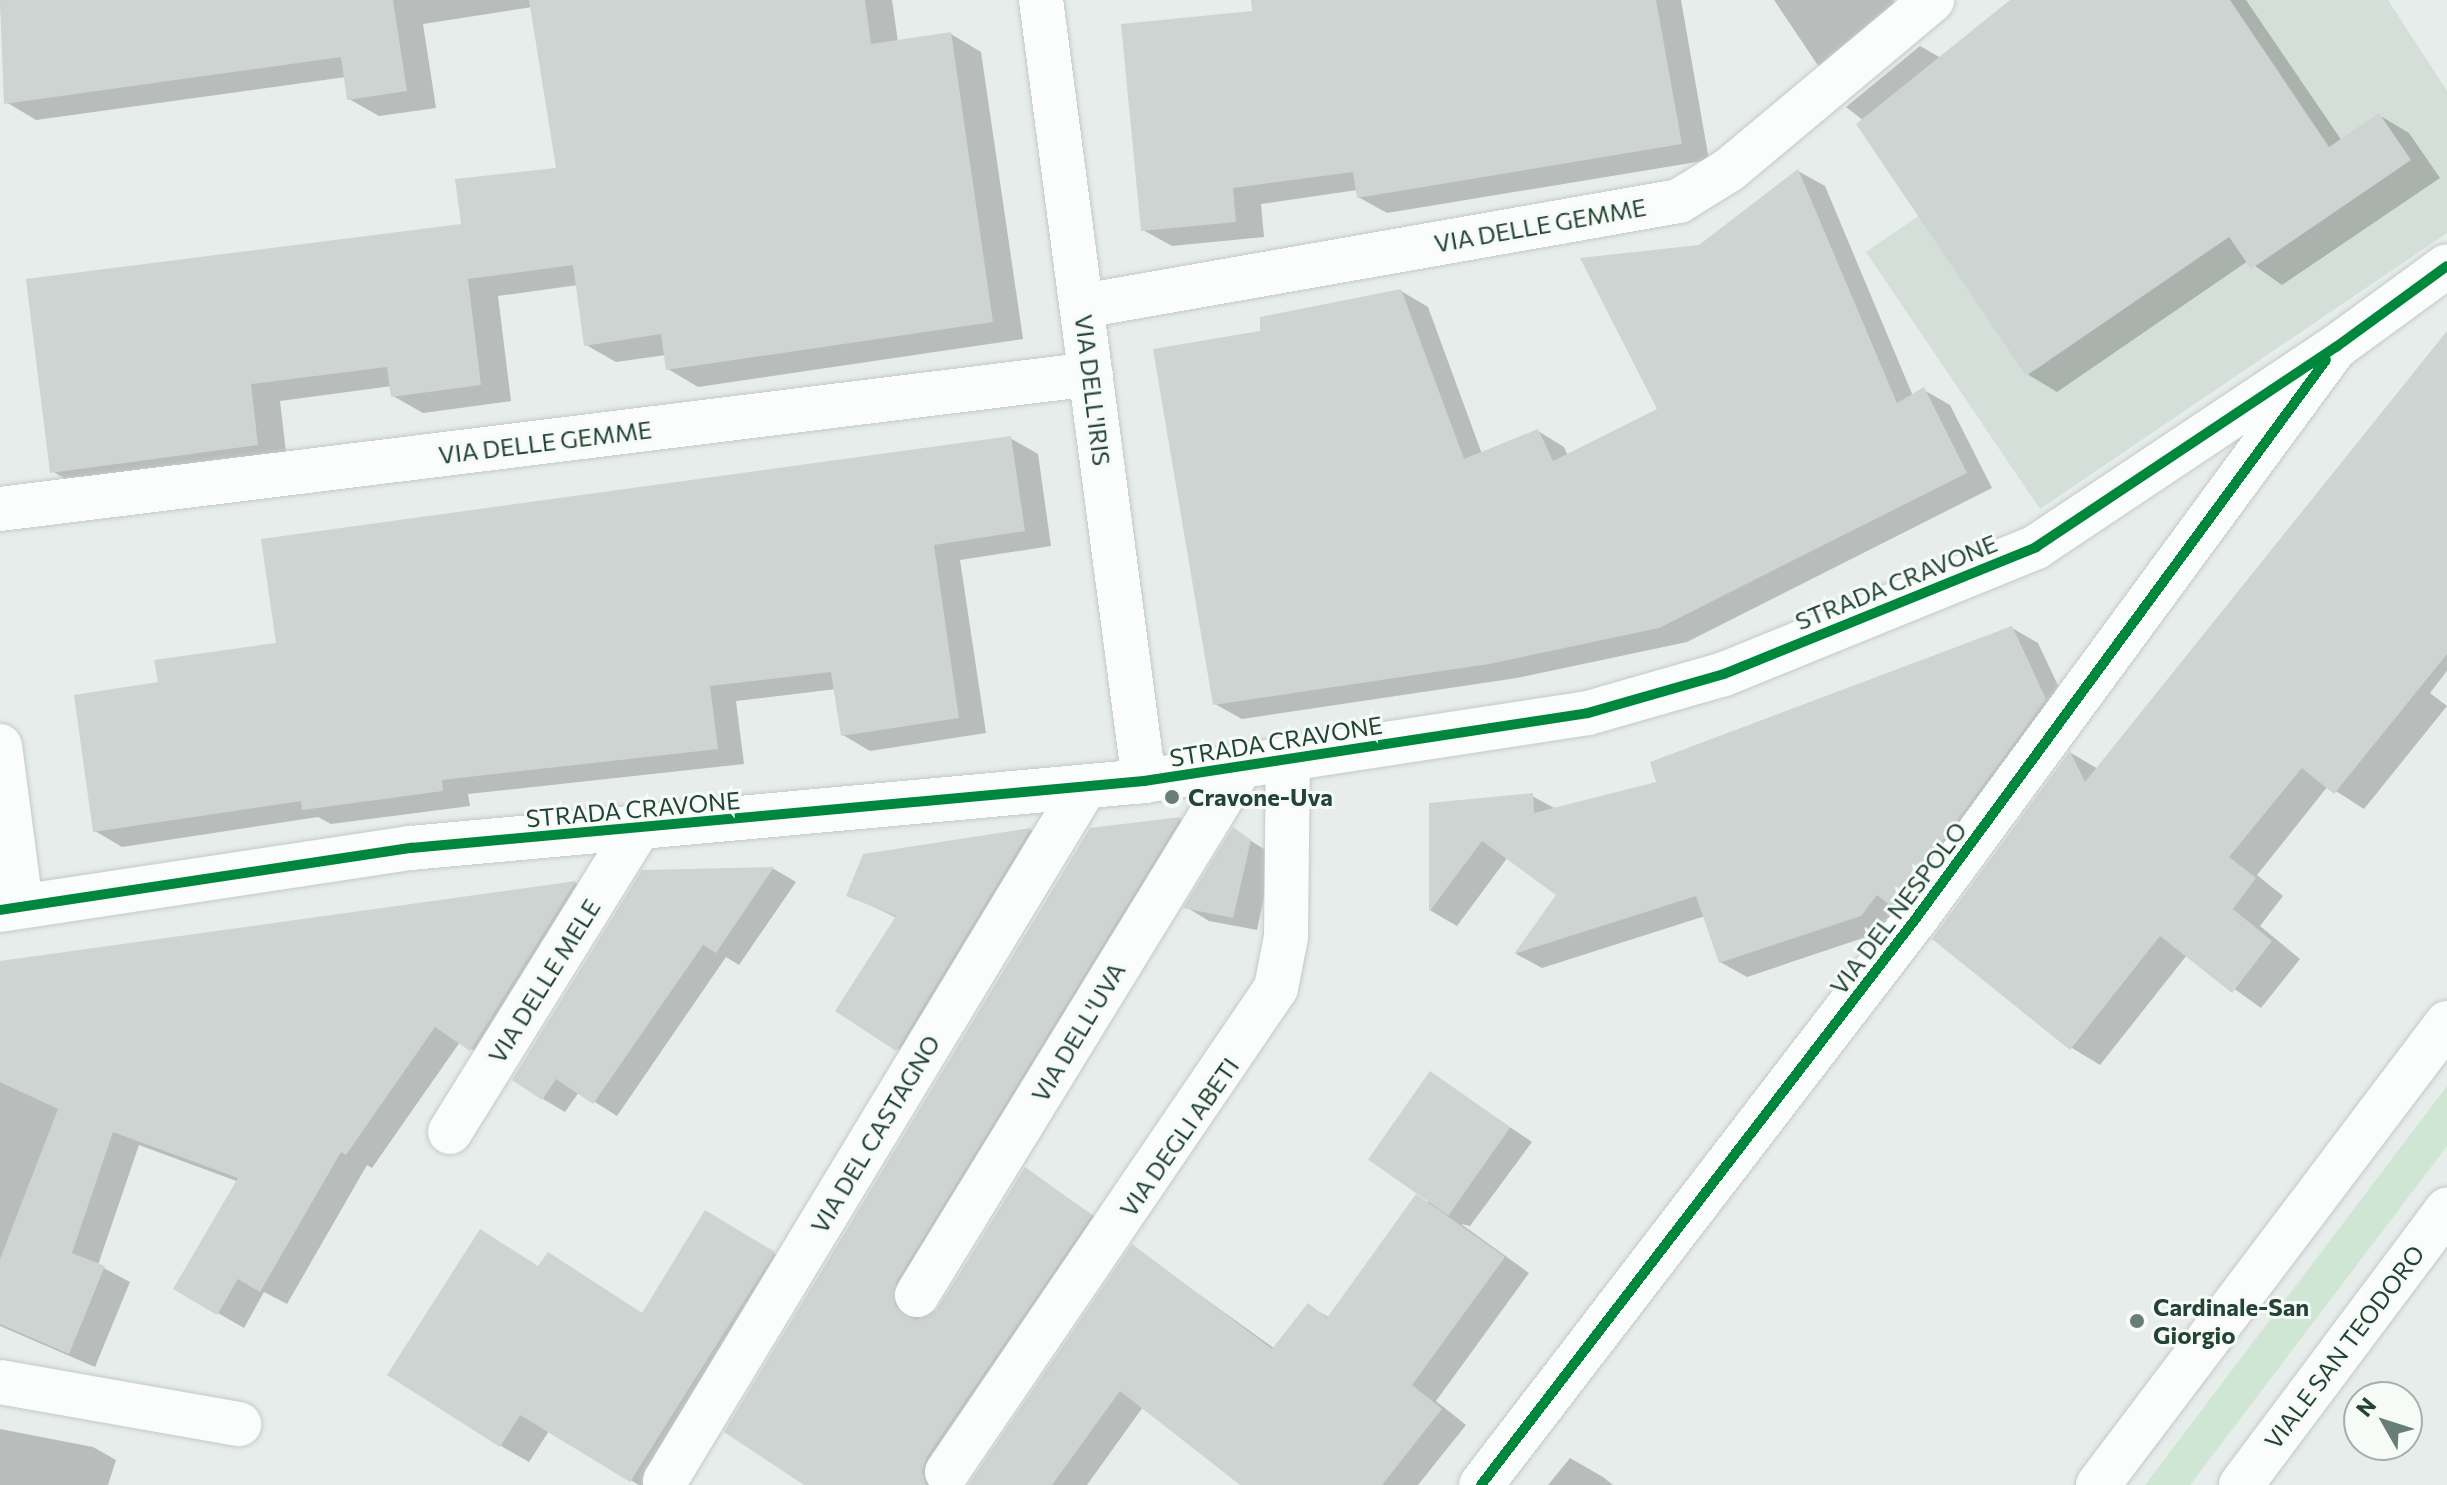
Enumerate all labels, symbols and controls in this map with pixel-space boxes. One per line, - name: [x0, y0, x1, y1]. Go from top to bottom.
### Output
- street label: VIA DELLE GEMME: [1432, 192, 1648, 258]
- street label: VIA DELL'IRIS: [1069, 313, 1117, 467]
- street label: VIA DELLE GEMME: [437, 415, 653, 469]
- street label: STRADA CRAVONE: [1791, 528, 2001, 636]
- street label: STRADA CRAVONE: [1167, 710, 1385, 772]
- place label: Cravone-Uva: [1188, 783, 1333, 811]
- street label: STRADA CRAVONE: [525, 785, 741, 833]
- marker: Cravone-Uva: [1163, 788, 1181, 806]
- street label: VIA DEL NESPOLO: [1824, 816, 1972, 1000]
- street label: VIA DELLE MELE: [482, 894, 606, 1068]
- street label: VIA DELL'UVA: [1025, 957, 1131, 1107]
- street label: VIA DEL CASTAGNO: [805, 1030, 945, 1238]
- street label: VIA DEGLI ABETI: [1113, 1052, 1245, 1222]
- street label: VIALE SAN TEODORO: [2258, 1240, 2430, 1454]
- place label: Cardinale-San Giorgio: [2153, 1293, 2309, 1349]
- marker: Cardinale-San Giorgio: [2128, 1312, 2146, 1330]
- north arrow: [2343, 1381, 2423, 1461]

